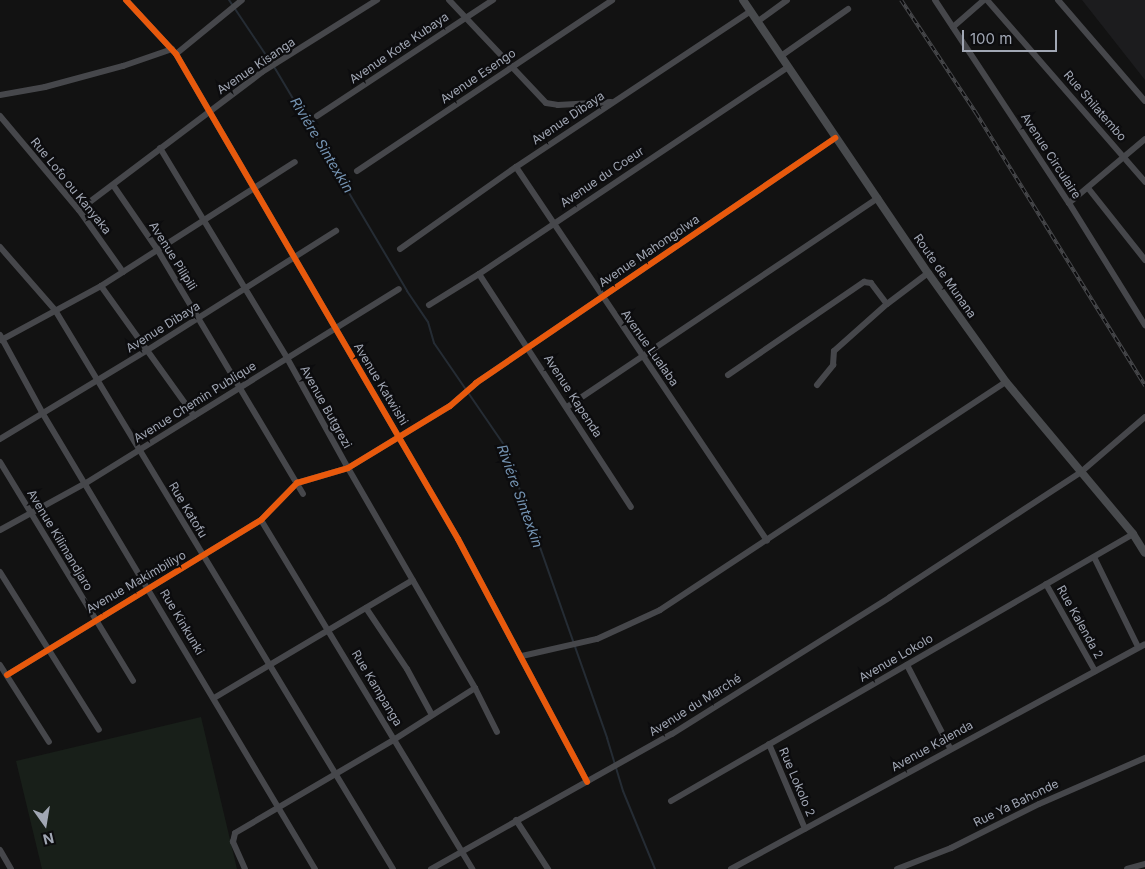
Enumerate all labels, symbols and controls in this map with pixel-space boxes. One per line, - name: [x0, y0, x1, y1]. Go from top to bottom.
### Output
- street label: Avenue Kote Kubaya: [347, 9, 451, 87]
- scale bar: [965, 20, 1060, 52]
- text: 100 m: [970, 29, 1012, 48]
- street label: Avenue Kisanga: [214, 35, 298, 97]
- street label: Avenue Esengo: [438, 46, 518, 106]
- street label: Rue Shilatembo: [1061, 68, 1129, 144]
- street label: Avenue Dibaya: [529, 88, 607, 148]
- water label: Riviére Sintexkin: [287, 94, 357, 196]
- street label: Avenue Circulaire: [1018, 110, 1084, 202]
- street label: Rue Lofo ou Kanyaka: [28, 135, 114, 237]
- street label: Avenue du Coeur: [557, 144, 647, 210]
- street label: Avenue Mahongolwa: [596, 212, 702, 290]
- street label: Avenue Pilipili: [146, 219, 200, 293]
- street label: Route de Munana: [911, 231, 979, 321]
- street label: Avenue Dibaya: [123, 298, 203, 356]
- street label: Avenue Lualaba: [618, 307, 682, 389]
- street label: Avenue Katwishi: [351, 340, 411, 428]
- street label: Avenue Kapenda: [541, 352, 605, 440]
- street label: Avenue Chemin Publique: [131, 358, 259, 446]
- street label: Avenue Butgrezi: [297, 363, 355, 451]
- water label: Riviére Sintexkin: [494, 442, 546, 550]
- street label: Rue Katofu: [166, 479, 210, 541]
- street label: Avenue Kilimandjaro: [24, 487, 96, 593]
- street label: Avenue Makimbiliyo: [84, 548, 188, 616]
- street label: Rue Kalenda 2: [1054, 583, 1106, 661]
- street label: Rue Kinkunki: [157, 587, 207, 657]
- street label: Avenue Lokolo: [856, 631, 936, 685]
- street label: Rue Kampanga: [349, 647, 405, 729]
- street label: Avenue du Marché: [646, 671, 744, 739]
- street label: Avenue Kalenda: [889, 718, 975, 774]
- street label: Rue Lokolo 2: [776, 745, 818, 819]
- street label: Rue Ya Bahonde: [971, 776, 1061, 830]
- north arrow: [20, 799, 70, 849]
- text: N: [41, 830, 56, 849]

